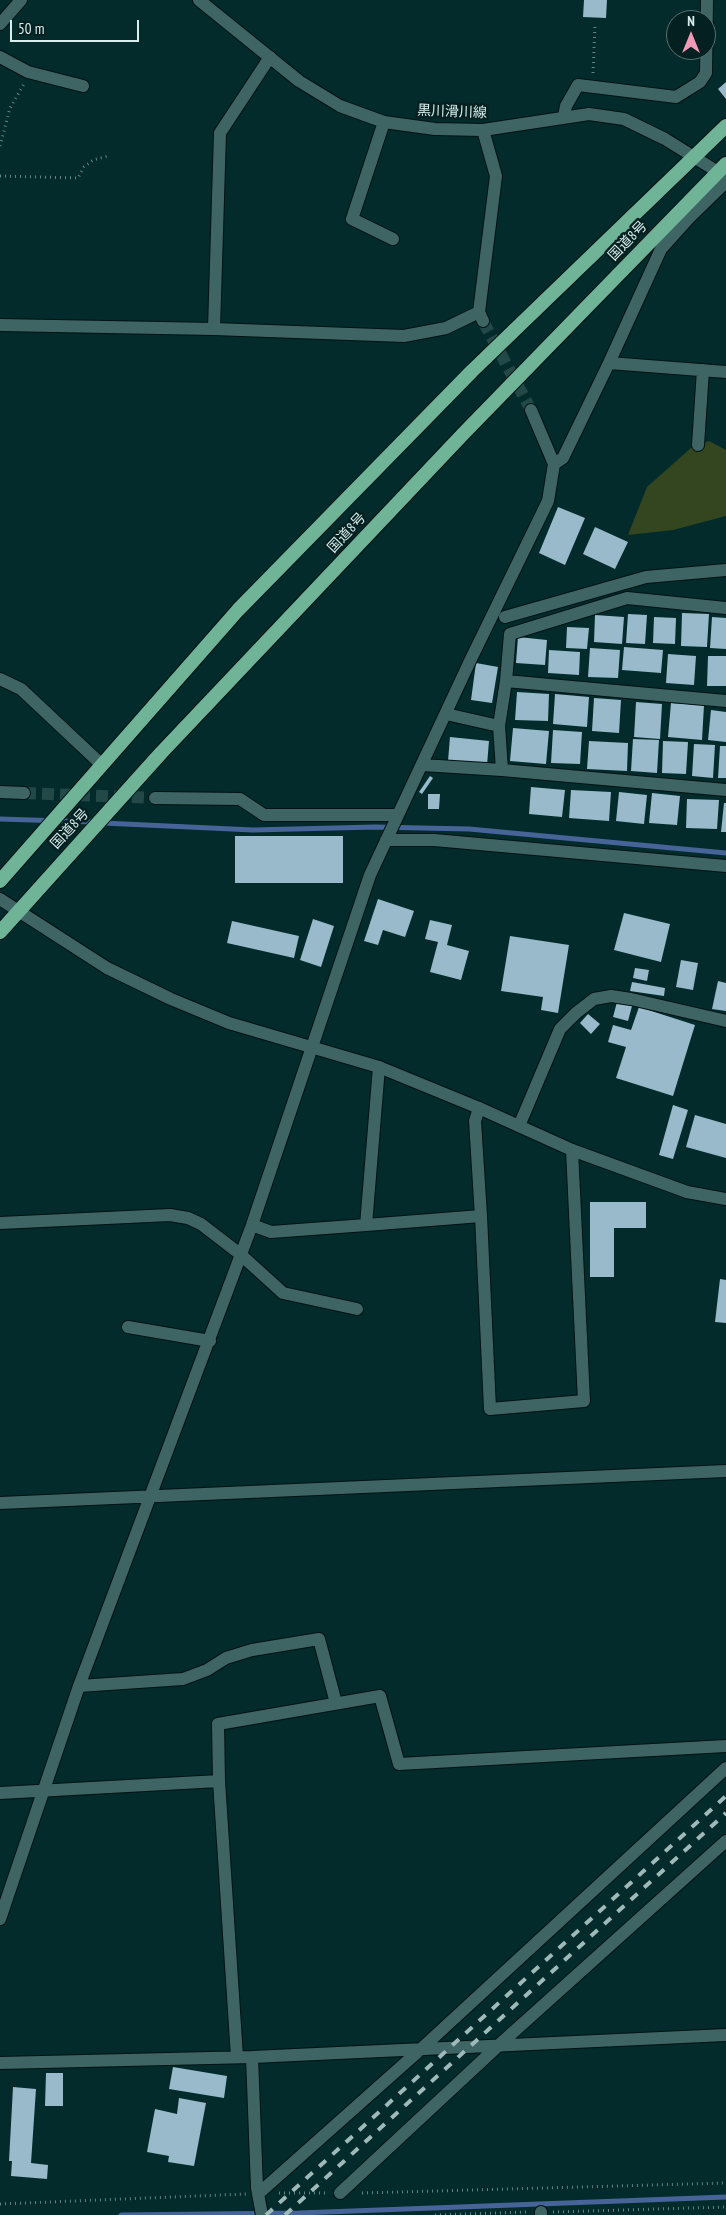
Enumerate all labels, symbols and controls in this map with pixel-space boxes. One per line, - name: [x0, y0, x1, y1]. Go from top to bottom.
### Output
- scale bar: [12, 10, 141, 42]
- north arrow: [666, 10, 716, 60]
- text: N: [687, 12, 695, 30]
- text: 50 m: [18, 19, 44, 38]
- street label: 黒川滑川線: [417, 102, 487, 122]
- street label: 国道8号: [605, 218, 651, 264]
- street label: 国道8号: [324, 510, 370, 556]
- street label: 国道8号: [47, 806, 93, 852]

